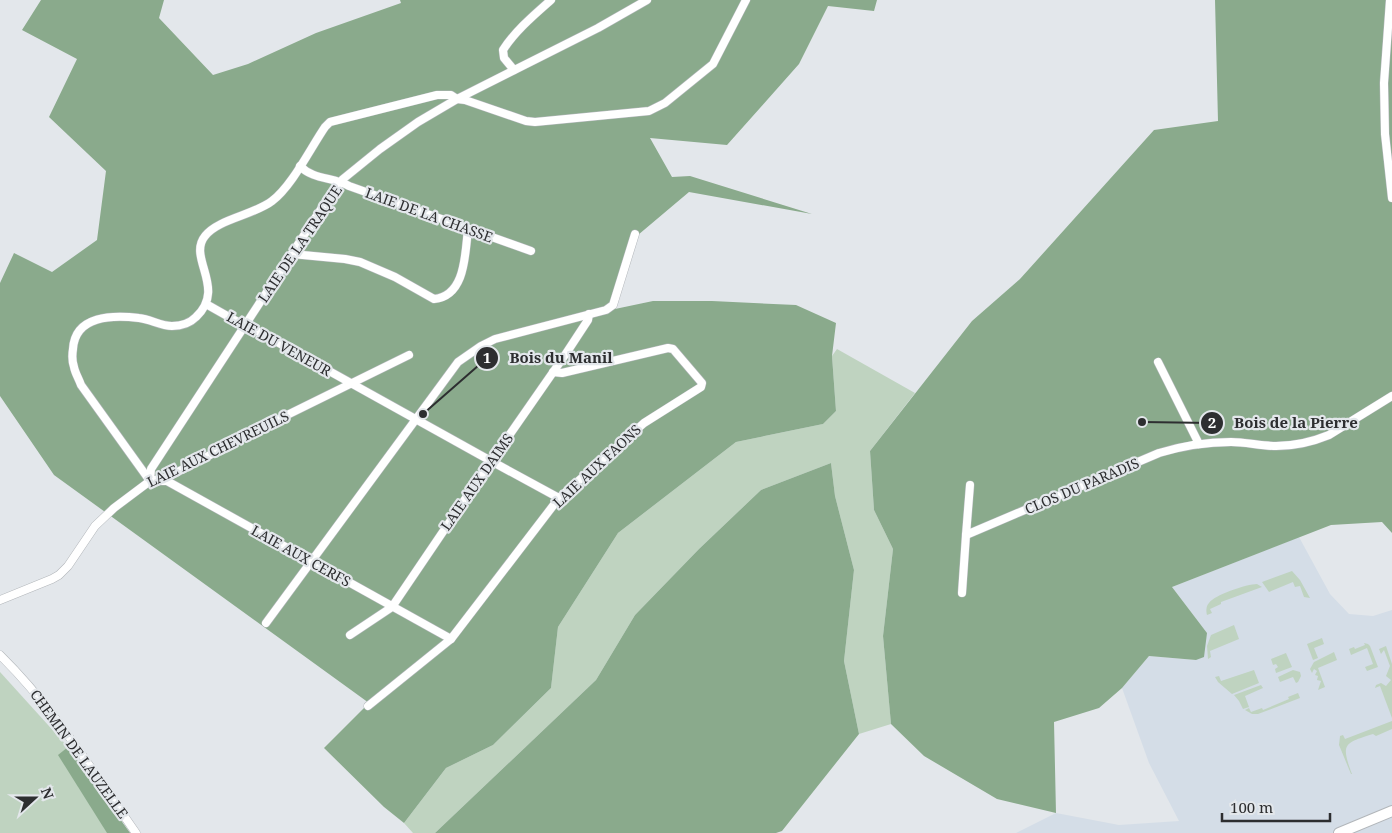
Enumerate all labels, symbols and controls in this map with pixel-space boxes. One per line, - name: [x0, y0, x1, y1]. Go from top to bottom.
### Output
- street label: LAIE DE LA TRAQUE: [253, 181, 346, 306]
- street label: LAIE DE LA CHASSE: [363, 183, 496, 247]
- street label: LAIE DU VENEUR: [224, 307, 336, 381]
- callout: Bois du Manil: [474, 343, 623, 373]
- text: 1: [483, 347, 491, 367]
- text: Bois du Manil: [509, 347, 613, 367]
- street label: LAIE AUX CHEVREUILS: [144, 406, 292, 491]
- callout: Bois de la Pierre: [1199, 408, 1368, 438]
- text: 2: [1208, 412, 1216, 432]
- text: Bois de la Pierre: [1234, 412, 1358, 432]
- street label: LAIE AUX FAONS: [548, 420, 645, 512]
- street label: LAIE AUX DAIMS: [436, 429, 517, 534]
- street label: CLOS DU PARADIS: [1022, 453, 1142, 518]
- street label: LAIE AUX CERFS: [248, 520, 354, 591]
- street label: CHEMIN DE LAUZELLE: [27, 686, 131, 822]
- north arrow: [10, 773, 60, 823]
- scale bar: [1222, 790, 1330, 822]
- text: 100 m: [1230, 797, 1273, 817]

